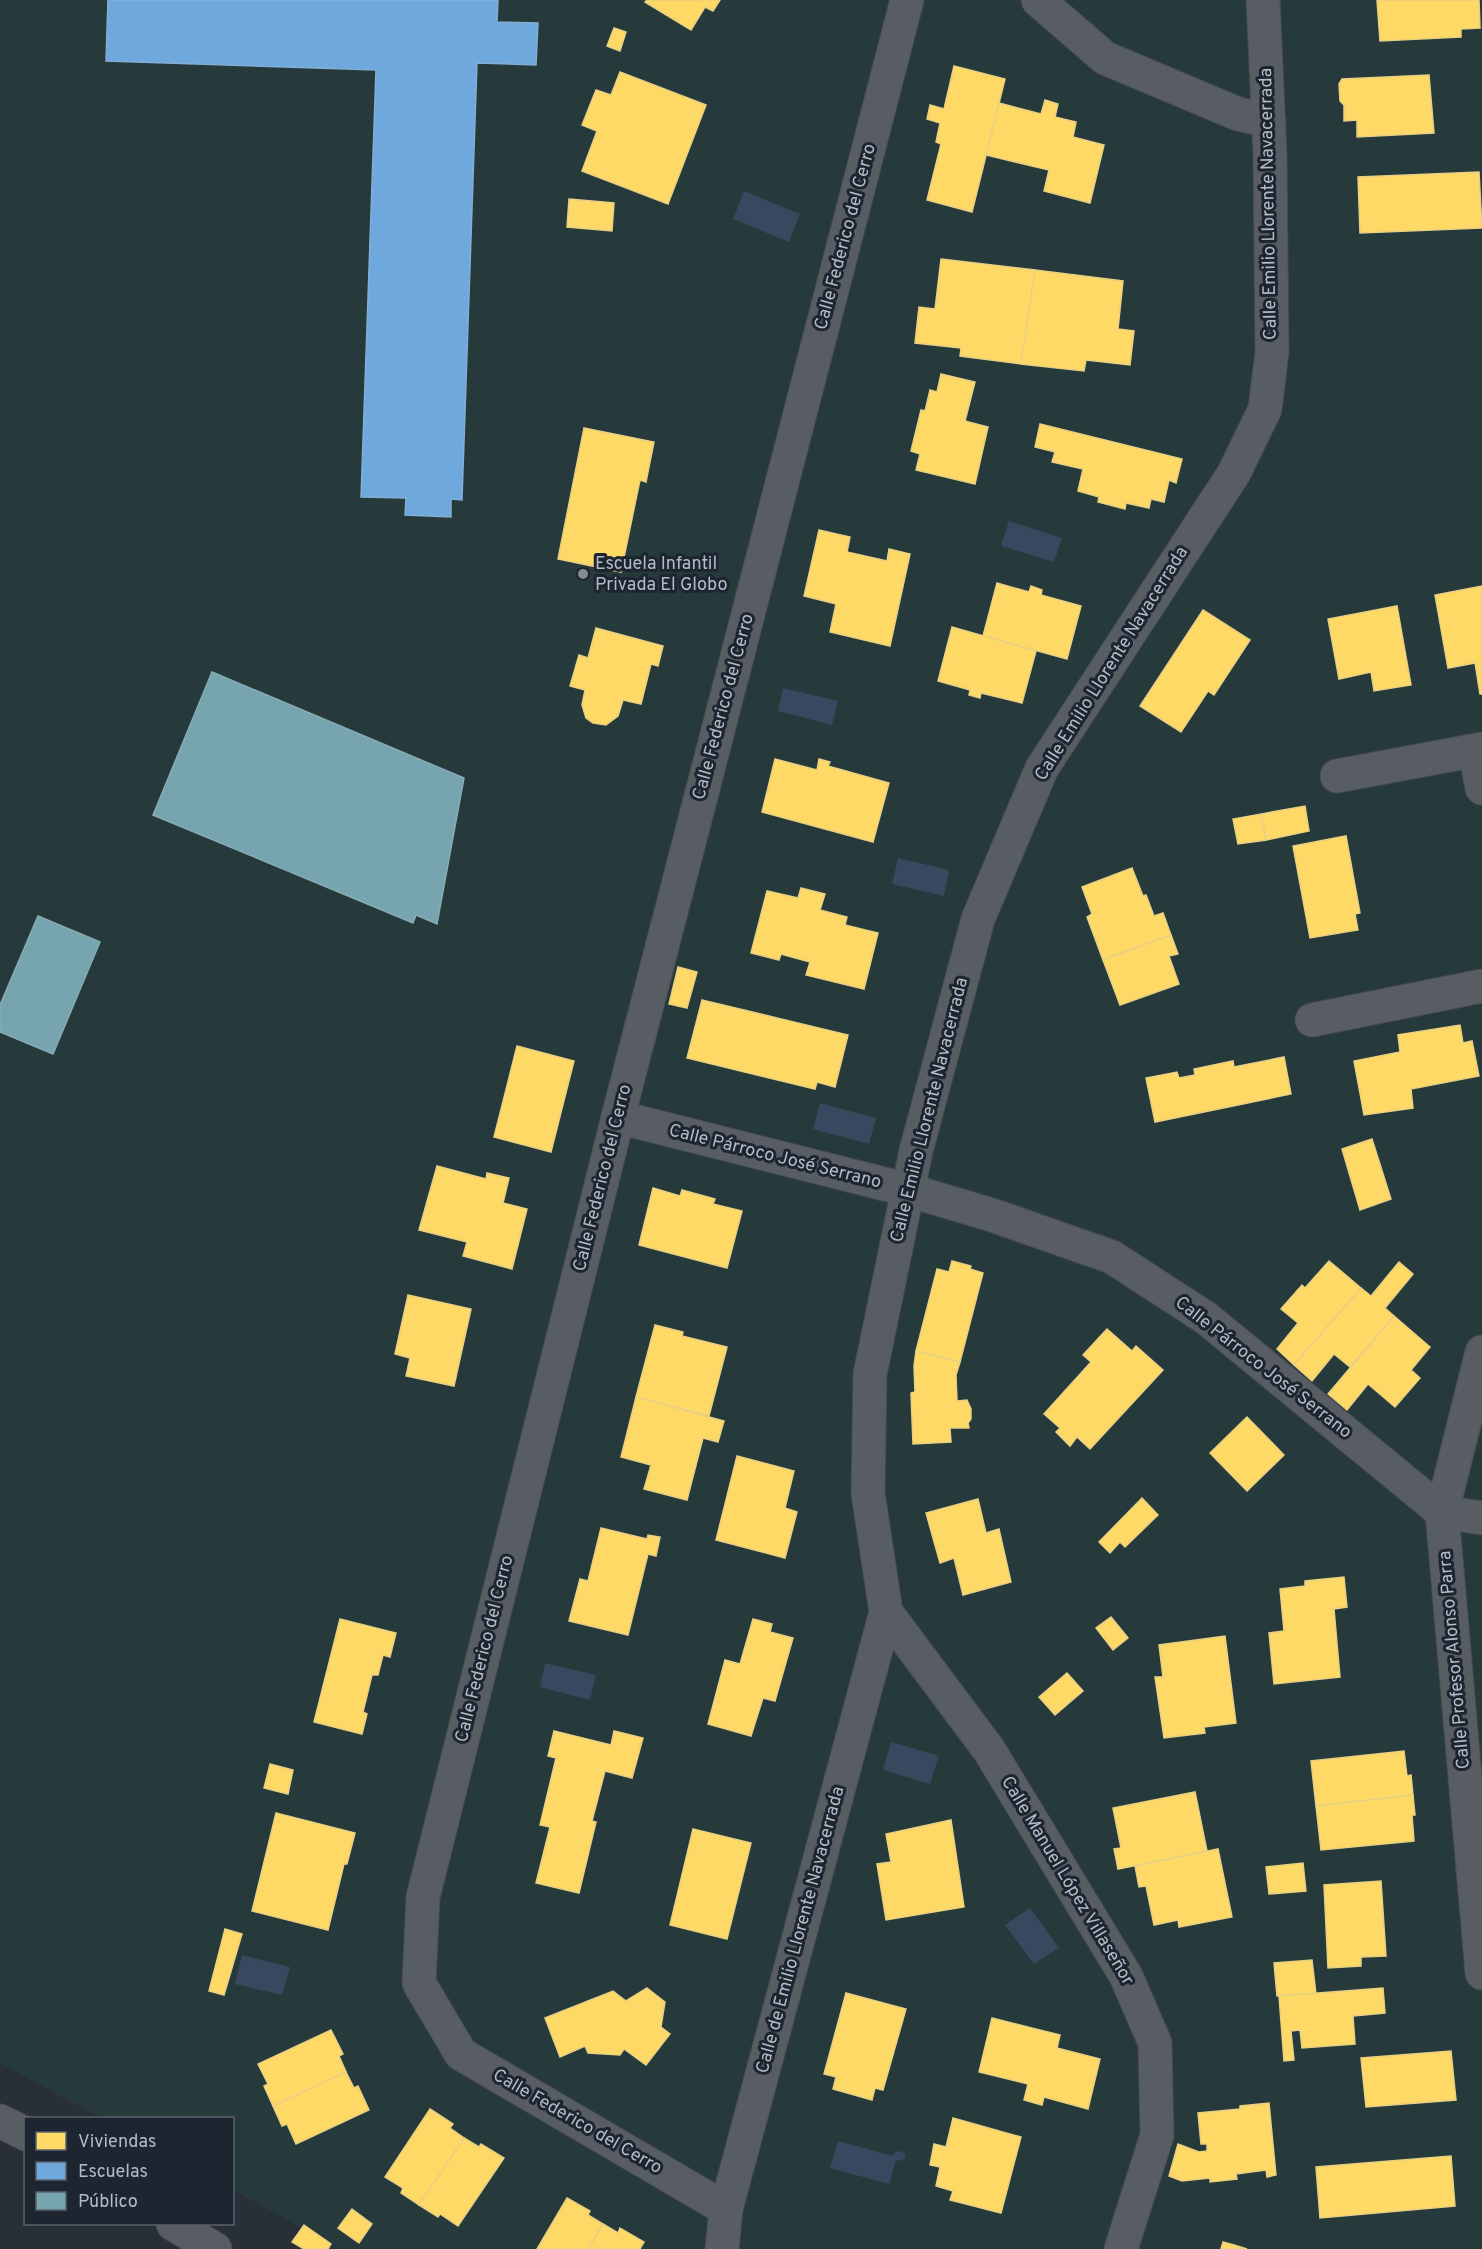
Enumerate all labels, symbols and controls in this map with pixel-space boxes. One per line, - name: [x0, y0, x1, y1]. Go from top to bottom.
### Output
- street label: Calle Emilio Llorente Navacerrada: [1255, 68, 1283, 340]
- street label: Calle Federico del Cerro: [810, 141, 882, 333]
- street label: Calle Emilio Llorente Navacerrada: [1030, 542, 1194, 786]
- place label: Escuela Infantil Privada El Globo: [595, 553, 728, 597]
- marker: Escuela Infantil Privada El Globo: [576, 567, 590, 581]
- street label: Calle Federico del Cerro: [688, 611, 760, 803]
- street label: Calle Emilio Llorente Navacerrada: [886, 975, 974, 1245]
- street label: Calle Federico del Cerro: [569, 1082, 637, 1274]
- street label: Calle Párroco José Serrano: [666, 1119, 884, 1195]
- street label: Calle Párroco José Serrano: [1170, 1292, 1356, 1444]
- street label: Calle Profesor Alonso Parra: [1434, 1550, 1476, 1770]
- street label: Calle Federico del Cerro: [451, 1553, 519, 1745]
- street label: Calle Manuel López Villaseñor: [995, 1772, 1139, 1990]
- street label: Calle de Emilio Llorente Navacerrada: [752, 1784, 850, 2076]
- street label: Calle Federico del Cerro: [488, 2064, 666, 2180]
- legend: [24, 2117, 234, 2225]
- text: Viviendas: [78, 2131, 156, 2154]
- text: Escuelas: [78, 2161, 148, 2184]
- text: Público: [78, 2191, 138, 2214]

